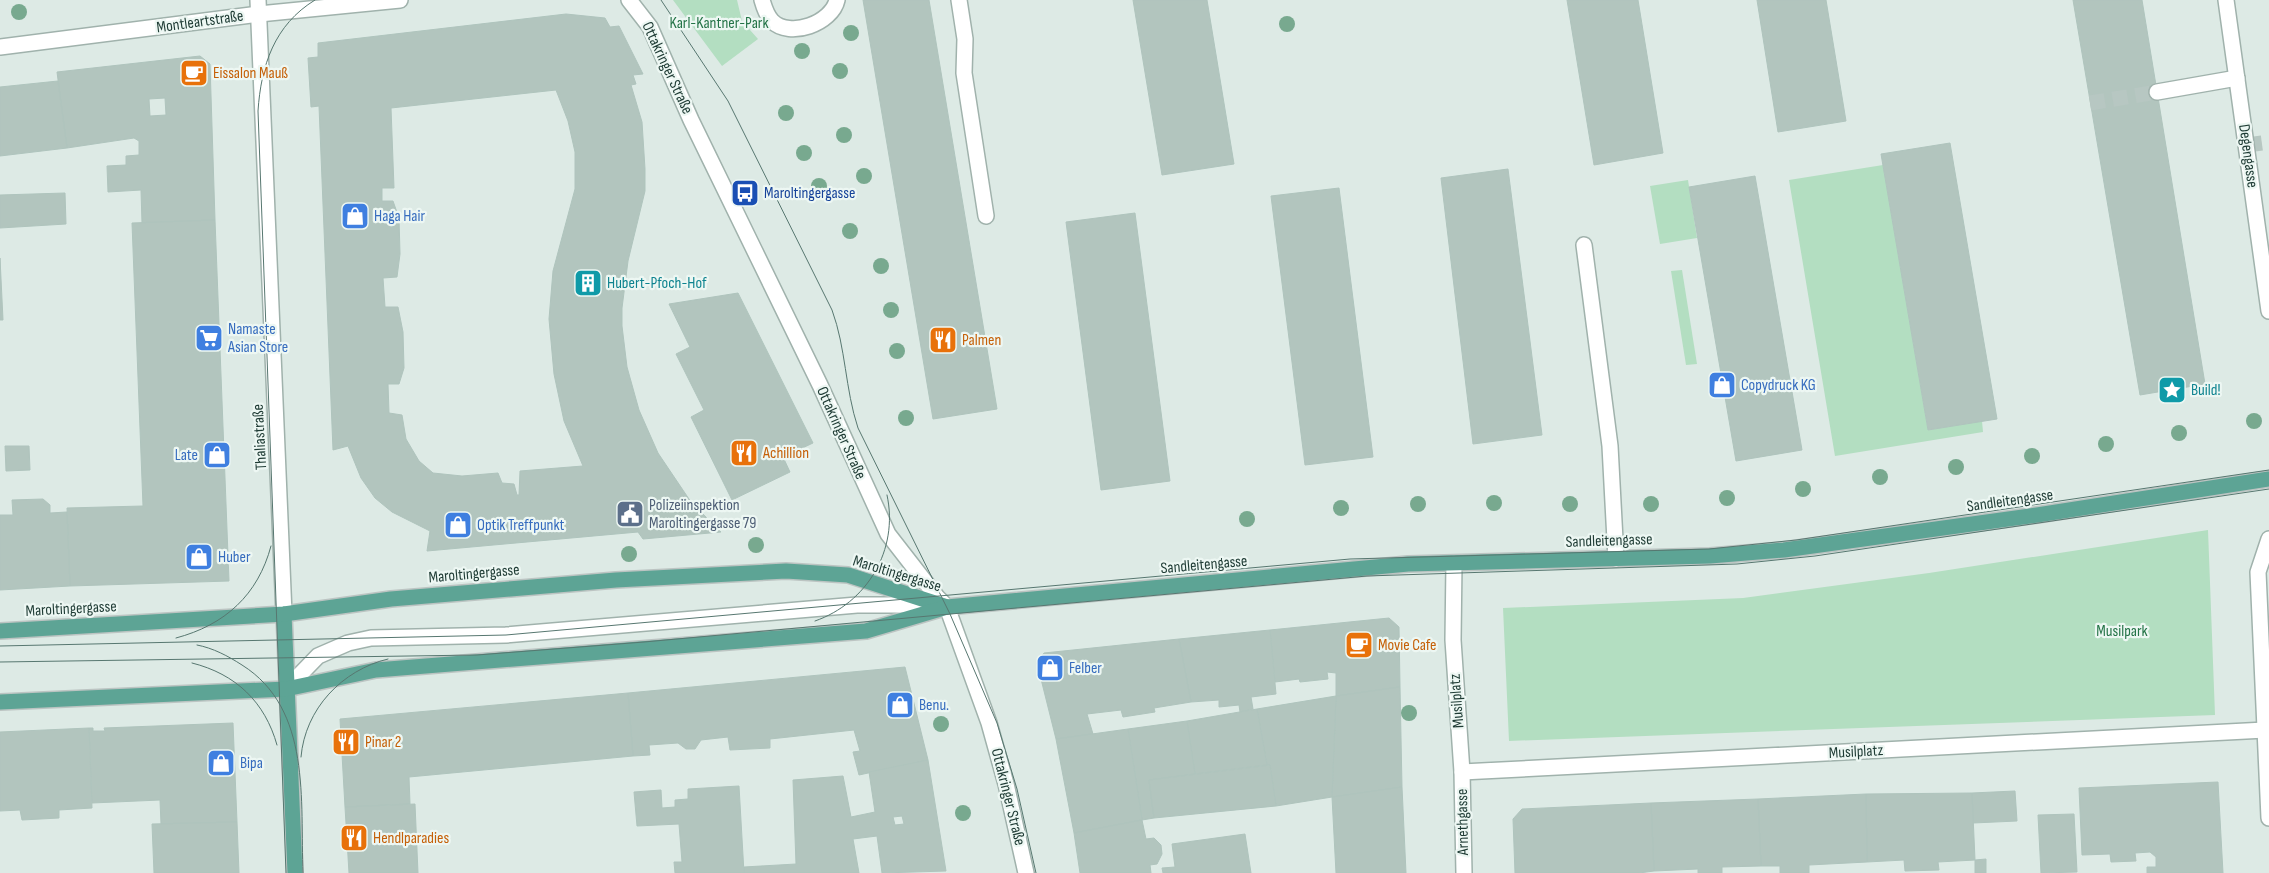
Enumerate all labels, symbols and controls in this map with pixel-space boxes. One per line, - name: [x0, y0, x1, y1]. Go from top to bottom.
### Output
- street label: Montleartstraße: [155, 7, 245, 37]
- park label: Karl-Kantner-Park: [669, 14, 769, 33]
- street label: Ottakringer Straße: [637, 19, 697, 117]
- cafe icon: Eissalon Mauß: [179, 58, 209, 88]
- place label: Eissalon Mauß: [213, 64, 288, 83]
- street label: Degengasse: [2234, 123, 2262, 189]
- bus stop icon: Maroltingergasse: [730, 178, 760, 208]
- place label: Maroltingergasse: [764, 184, 855, 203]
- shop icon: Haga Hair: [340, 201, 370, 231]
- place label: Haga Hair: [374, 207, 425, 226]
- building icon: Hubert-Pfoch-Hof: [573, 268, 603, 298]
- place label: Hubert-Pfoch-Hof: [607, 274, 707, 293]
- place label: Namaste Asian Store: [227, 320, 288, 357]
- supermarket icon: Namaste Asian Store: [194, 323, 224, 353]
- restaurant icon: Palmen: [928, 325, 958, 355]
- place label: Palmen: [962, 331, 1001, 350]
- shop icon: Copydruck KG: [1707, 370, 1737, 400]
- place icon: Build!: [2157, 375, 2187, 405]
- place label: Copydruck KG: [1741, 376, 1816, 395]
- place label: Build!: [2191, 381, 2220, 400]
- street label: Ottakringer Straße: [812, 384, 870, 482]
- street label: Thaliastraße: [249, 404, 271, 470]
- restaurant icon: Achillion: [729, 438, 759, 468]
- shop icon: Late: [202, 440, 232, 470]
- place label: Achillion: [762, 444, 809, 463]
- place label: Late: [175, 446, 198, 465]
- street label: Sandleitengasse: [1966, 486, 2054, 516]
- place label: Polizeiinspektion Maroltingergasse 79: [649, 496, 756, 533]
- public building icon: Polizeiinspektion Maroltingergasse 79: [615, 499, 645, 529]
- shop icon: Optik Treffpunkt: [443, 510, 473, 540]
- place label: Optik Treffpunkt: [477, 516, 565, 535]
- street label: Sandleitengasse: [1565, 530, 1653, 552]
- shop icon: Huber: [184, 542, 214, 572]
- place label: Huber: [218, 548, 251, 567]
- street label: Maroltingergasse: [851, 552, 943, 596]
- street label: Sandleitengasse: [1160, 552, 1248, 578]
- street label: Maroltingergasse: [428, 561, 520, 587]
- street label: Maroltingergasse: [25, 597, 117, 621]
- park label: Musilpark: [2096, 622, 2148, 641]
- cafe icon: Movie Cafe: [1344, 630, 1374, 660]
- place label: Movie Cafe: [1378, 636, 1437, 655]
- shop icon: Felber: [1035, 653, 1065, 683]
- place label: Felber: [1069, 659, 1102, 678]
- street label: Musilplatz: [1446, 673, 1468, 729]
- shop icon: Benu.: [885, 690, 915, 720]
- place label: Benu.: [919, 696, 949, 715]
- restaurant icon: Pinar 2: [331, 727, 361, 757]
- place label: Pinar 2: [365, 733, 401, 752]
- street label: Musilplatz: [1828, 741, 1884, 763]
- street label: Ottakringer Straße: [987, 746, 1029, 848]
- shop icon: Bipa: [206, 748, 236, 778]
- place label: Bipa: [240, 754, 263, 773]
- street label: Arnethgasse: [1453, 788, 1473, 857]
- restaurant icon: Hendlparadies: [339, 823, 369, 853]
- place label: Hendlparadies: [373, 829, 449, 848]

